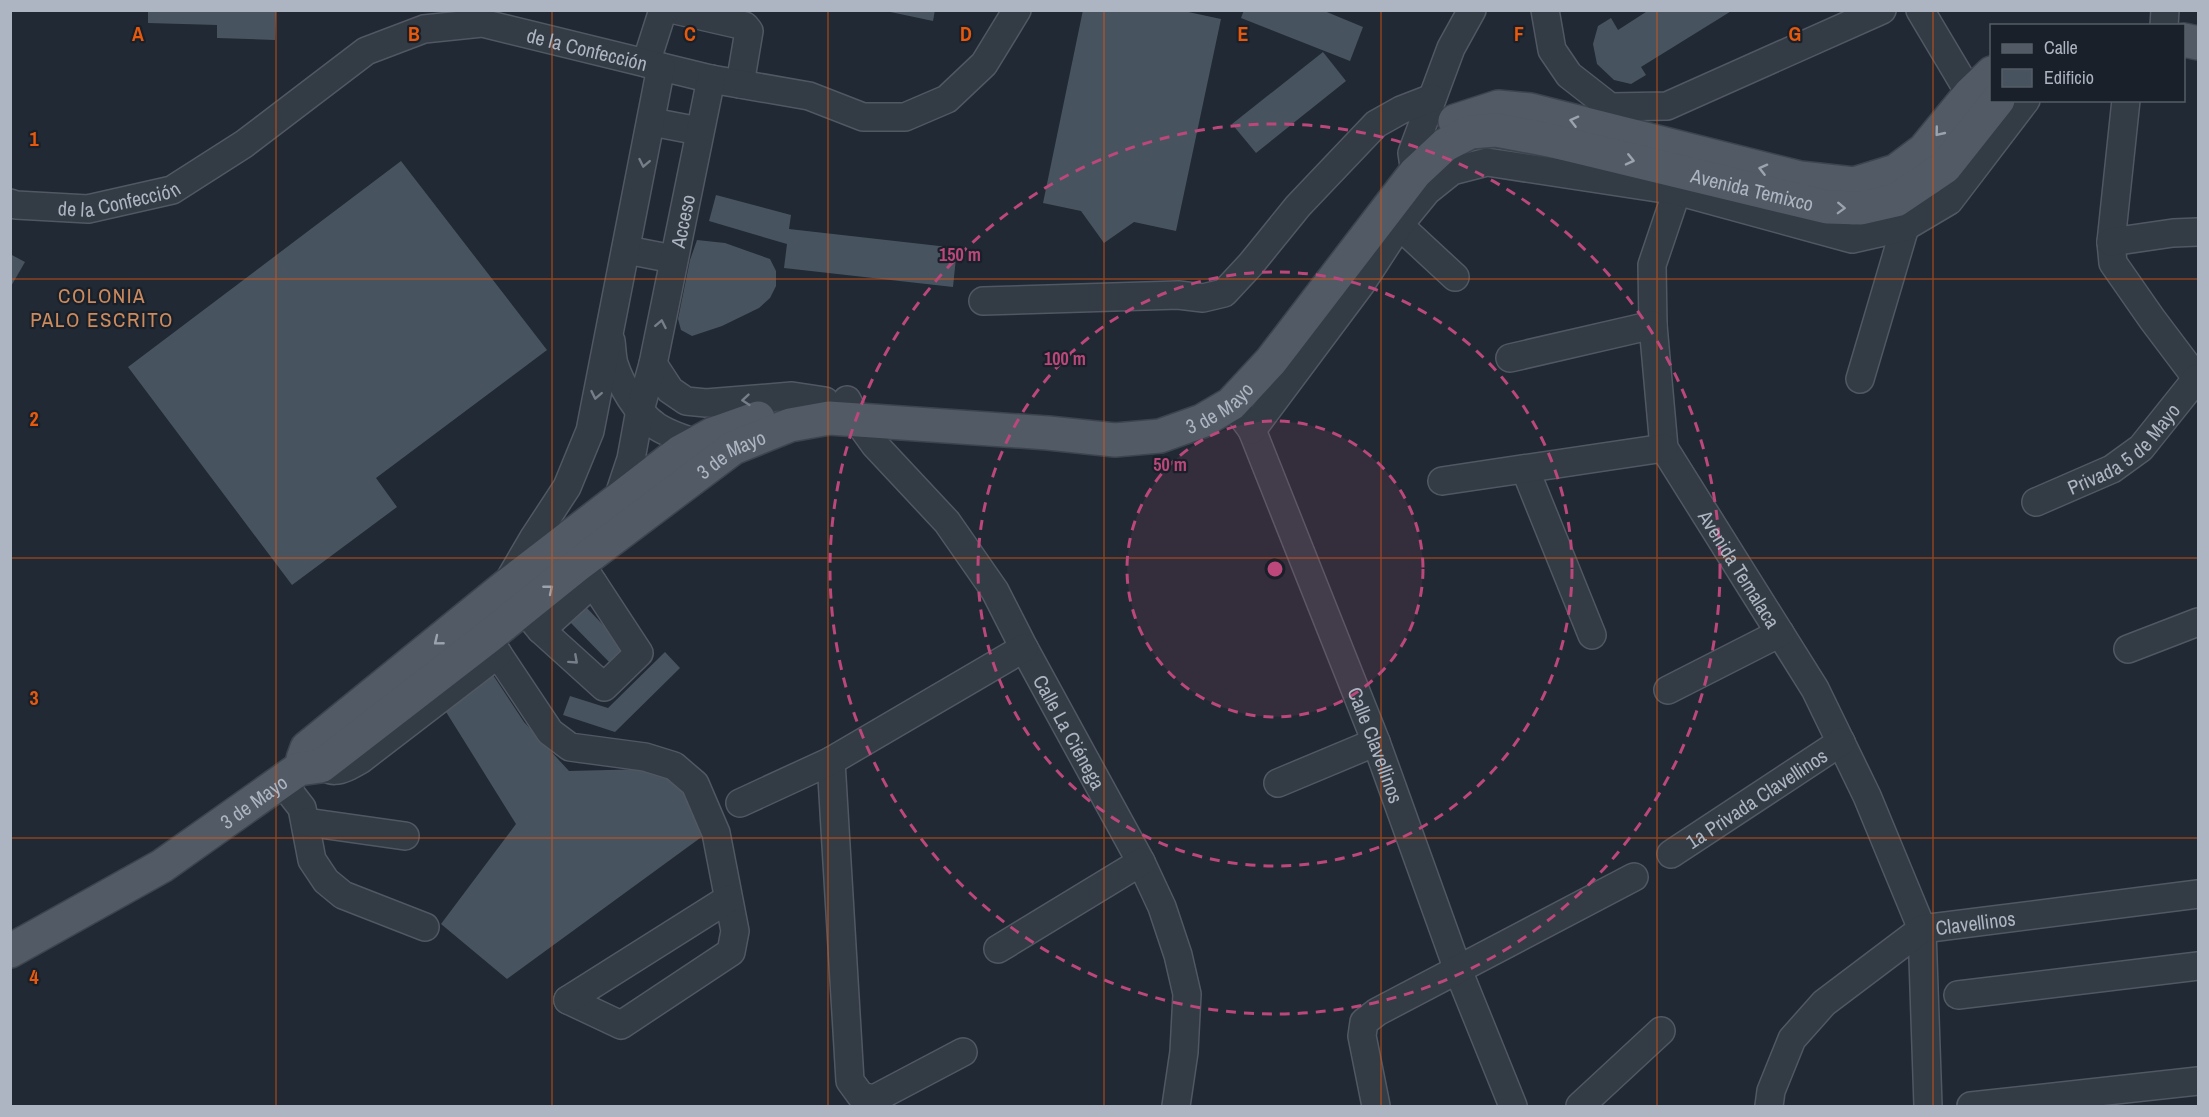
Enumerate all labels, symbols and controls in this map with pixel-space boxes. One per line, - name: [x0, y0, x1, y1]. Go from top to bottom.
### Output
- text: A: [132, 20, 144, 47]
- text: B: [408, 20, 420, 47]
- text: C: [684, 20, 696, 47]
- text: D: [960, 20, 972, 47]
- text: E: [1238, 20, 1249, 47]
- text: F: [1514, 20, 1524, 47]
- text: G: [1789, 20, 1801, 47]
- street label: de la Confección: [524, 21, 650, 76]
- legend: [1990, 24, 2185, 102]
- text: Calle: [2044, 35, 2078, 60]
- text: Edificio: [2044, 65, 2094, 90]
- one-way arrow: [1569, 115, 1579, 128]
- text: 1: [29, 125, 39, 152]
- one-way arrow: [1935, 125, 1946, 136]
- one-way arrow: [1625, 152, 1635, 165]
- one-way arrow: [638, 158, 651, 168]
- street label: Avenida Temixco: [1687, 161, 1816, 217]
- one-way arrow: [1758, 163, 1768, 176]
- street label: de la Confección: [57, 175, 185, 223]
- street label: Acceso: [663, 192, 701, 251]
- one-way arrow: [1836, 201, 1845, 214]
- text: 150 m: [939, 242, 981, 267]
- district label: COLONIA PALO ESCRITO: [30, 281, 174, 334]
- one-way arrow: [654, 319, 667, 329]
- text: 100 m: [1044, 346, 1086, 371]
- street label: 3 de Mayo: [1182, 376, 1259, 439]
- one-way arrow: [590, 390, 603, 400]
- one-way arrow: [741, 393, 751, 406]
- street label: Privada 5 de Mayo: [2063, 397, 2185, 500]
- text: 2: [29, 405, 39, 432]
- street label: 3 de Mayo: [690, 423, 769, 485]
- text: 50 m: [1153, 452, 1187, 477]
- street label: Avenida Temalaca: [1692, 504, 1787, 633]
- centre of rings: [1265, 559, 1285, 579]
- one-way arrow: [542, 585, 553, 596]
- one-way arrow: [434, 634, 445, 645]
- one-way arrow: [567, 653, 578, 664]
- street label: Calle La Ciénega: [1028, 670, 1112, 794]
- street label: Calle Clavellinos: [1342, 683, 1410, 807]
- text: 3: [29, 684, 39, 711]
- street label: 1a Privada Clavellinos: [1680, 741, 1832, 854]
- street label: 3 de Mayo: [214, 768, 292, 835]
- street label: Clavellinos: [1934, 904, 2017, 941]
- text: 4: [29, 963, 39, 990]

